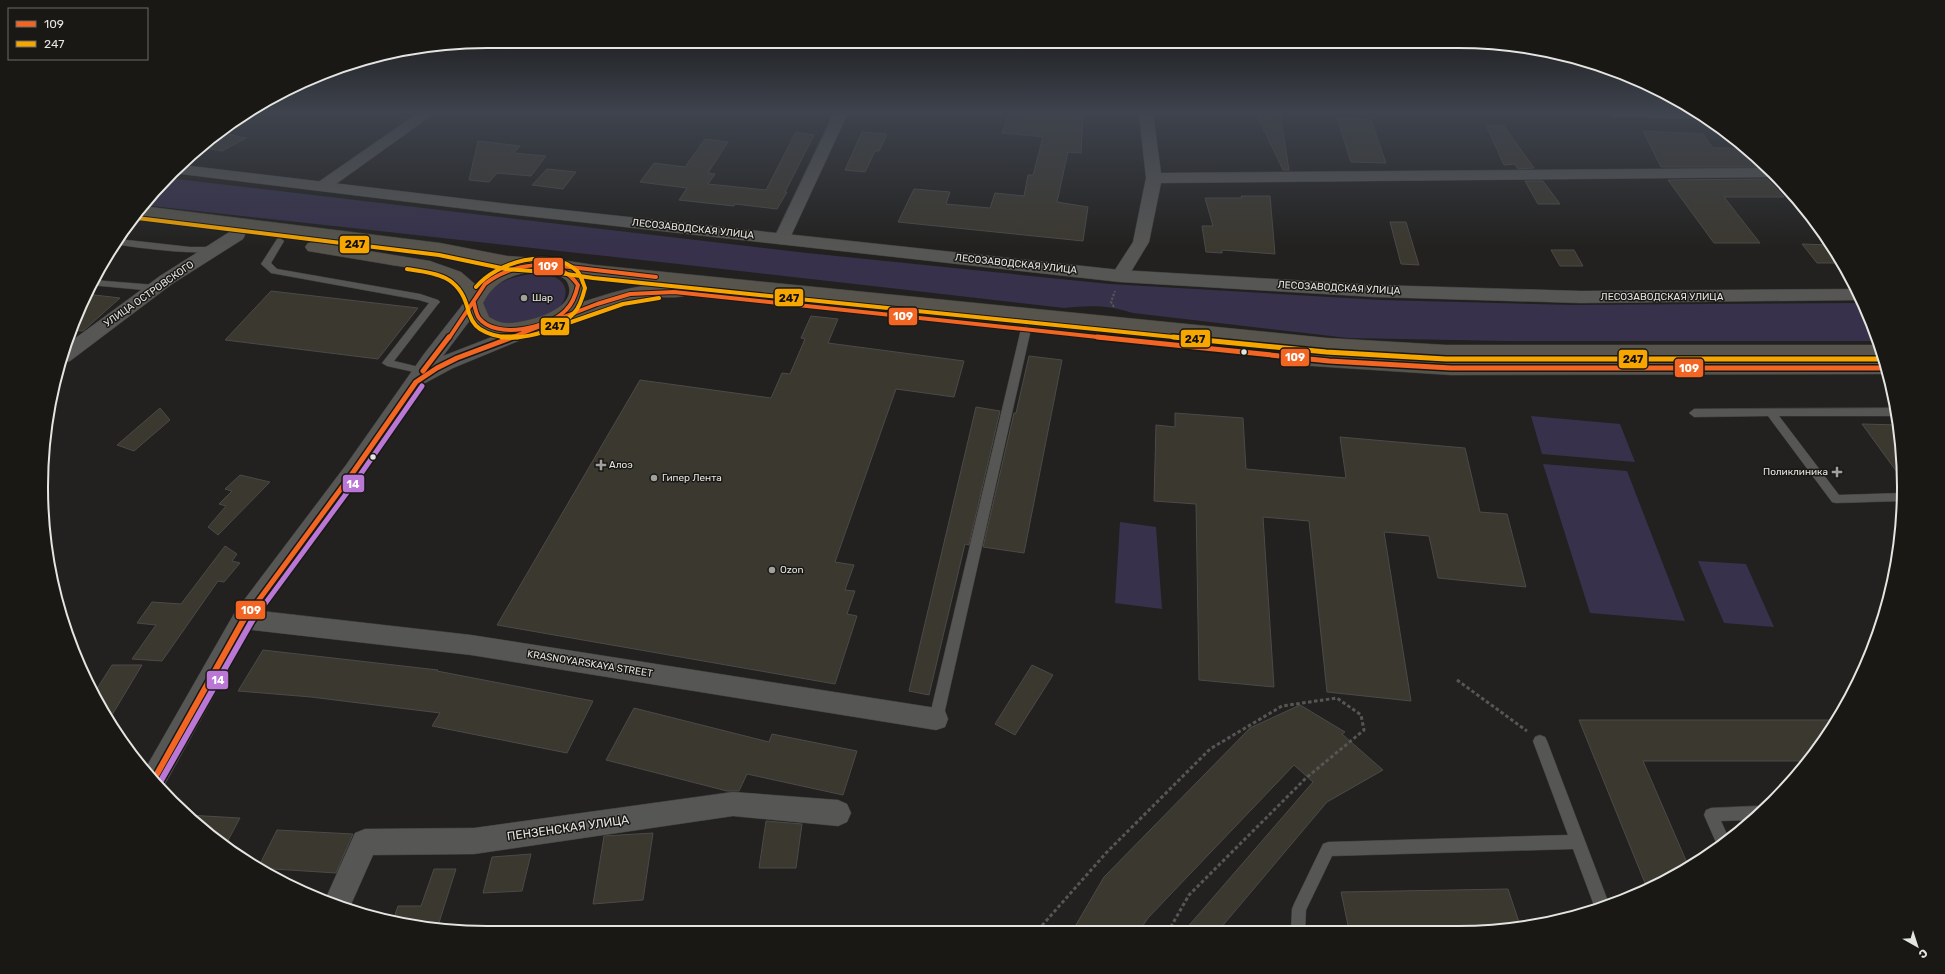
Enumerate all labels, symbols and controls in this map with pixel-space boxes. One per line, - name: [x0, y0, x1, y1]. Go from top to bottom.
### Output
- legend: [8, 8, 148, 60]
- text: 109: [44, 17, 64, 31]
- text: 247: [44, 37, 64, 51]
- street label: ЛЕСОЗАВОДСКАЯ УЛИЦА: [631, 217, 755, 241]
- line badge: 247: [339, 235, 370, 254]
- text: 247: [345, 238, 366, 251]
- street label: ЛЕСОЗАВОДСКАЯ УЛИЦА: [954, 252, 1078, 276]
- line badge: 109: [533, 257, 564, 276]
- street label: УЛИЦА ОСТРОВСКОГО: [102, 258, 196, 330]
- text: 109: [538, 260, 558, 273]
- street label: ЛЕСОЗАВОДСКАЯ УЛИЦА: [1277, 279, 1401, 297]
- line badge: 247: [774, 288, 804, 307]
- street label: ЛЕСОЗАВОДСКАЯ УЛИЦА: [1601, 291, 1724, 303]
- place label: Шар: [532, 292, 553, 304]
- text: 247: [779, 292, 800, 305]
- marker: Шар: [519, 293, 529, 303]
- line badge: 109: [888, 307, 918, 326]
- text: 109: [893, 310, 913, 323]
- line badge: 247: [540, 317, 570, 336]
- text: 247: [545, 320, 566, 333]
- line badge: 247: [1180, 329, 1211, 348]
- text: 247: [1185, 333, 1206, 346]
- unlabelled marker: [1239, 347, 1249, 357]
- line badge: 109: [1280, 348, 1310, 367]
- line badge: 247: [1618, 349, 1648, 369]
- text: 109: [1285, 351, 1305, 364]
- text: 247: [1623, 353, 1644, 366]
- line badge: 109: [1674, 358, 1704, 378]
- text: 109: [1679, 362, 1699, 375]
- unlabelled marker: [368, 452, 378, 462]
- place label: Алоэ: [609, 459, 633, 471]
- marker: Алоэ: [596, 460, 606, 470]
- place label: Поликлиника: [1763, 466, 1828, 478]
- marker: Поликлиника: [1831, 466, 1843, 478]
- place label: Гипер Лента: [662, 472, 722, 484]
- marker: Гипер Лента: [649, 473, 659, 483]
- line badge: 14: [342, 474, 365, 493]
- text: 14: [347, 478, 360, 491]
- place label: Ozon: [780, 564, 804, 576]
- marker: Ozon: [767, 565, 777, 575]
- line badge: 109: [235, 600, 266, 620]
- text: 109: [241, 604, 261, 617]
- street label: KRASNOYARSKAYA STREET: [526, 648, 654, 680]
- line badge: 14: [206, 670, 229, 690]
- text: 14: [212, 674, 225, 687]
- street label: ПЕНЗЕНСКАЯ УЛИЦА: [506, 812, 630, 844]
- north arrow: [1897, 926, 1937, 966]
- text: С: [1916, 946, 1930, 961]

